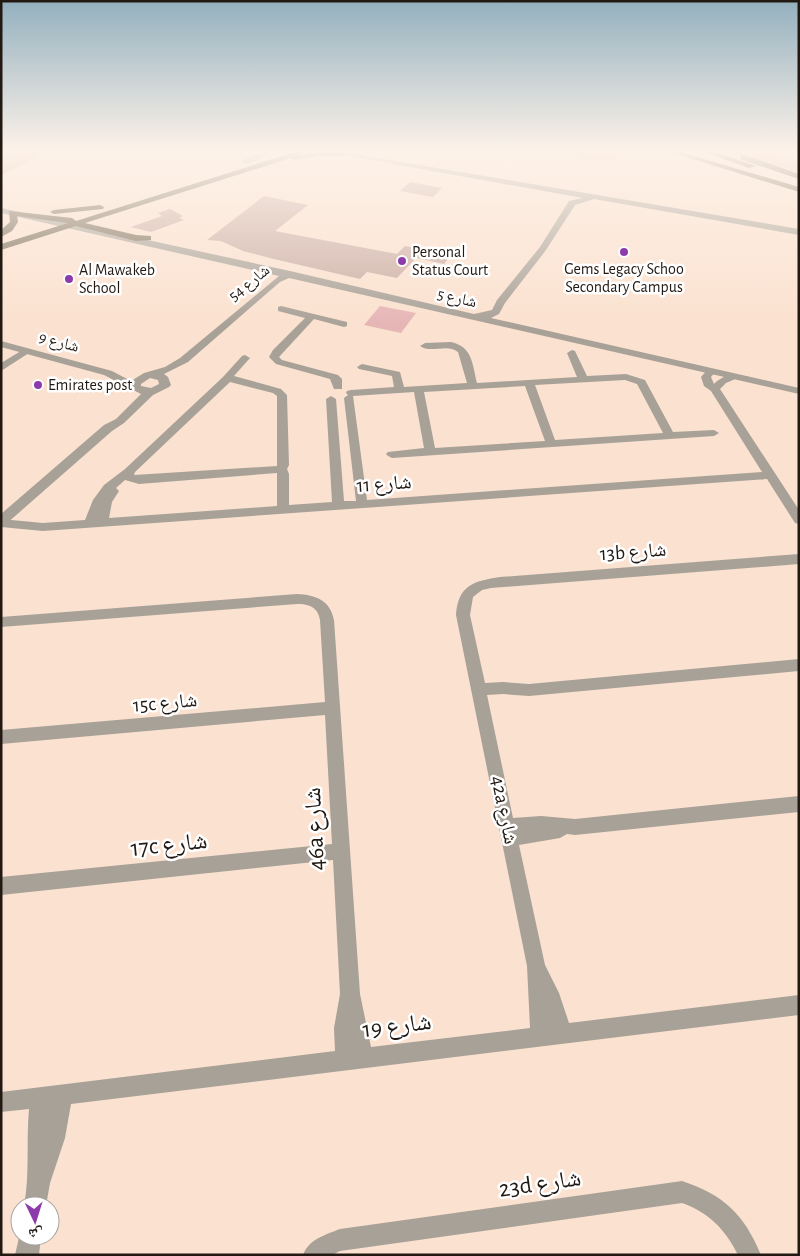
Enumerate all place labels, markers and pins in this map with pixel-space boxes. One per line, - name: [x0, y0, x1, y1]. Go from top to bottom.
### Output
- place label: Personal Status Court: [412, 244, 488, 278]
- marker: Gems Legacy Schoo Secondary Campus: [618, 246, 630, 258]
- marker: Personal Status Court: [396, 255, 408, 267]
- place label: Gems Legacy Schoo Secondary Campus: [564, 261, 684, 296]
- place label: Al Mawakeb School: [79, 262, 155, 296]
- marker: Al Mawakeb School: [63, 273, 75, 285]
- place label: Emirates post: [48, 377, 132, 393]
- marker: Emirates post: [32, 379, 44, 391]

